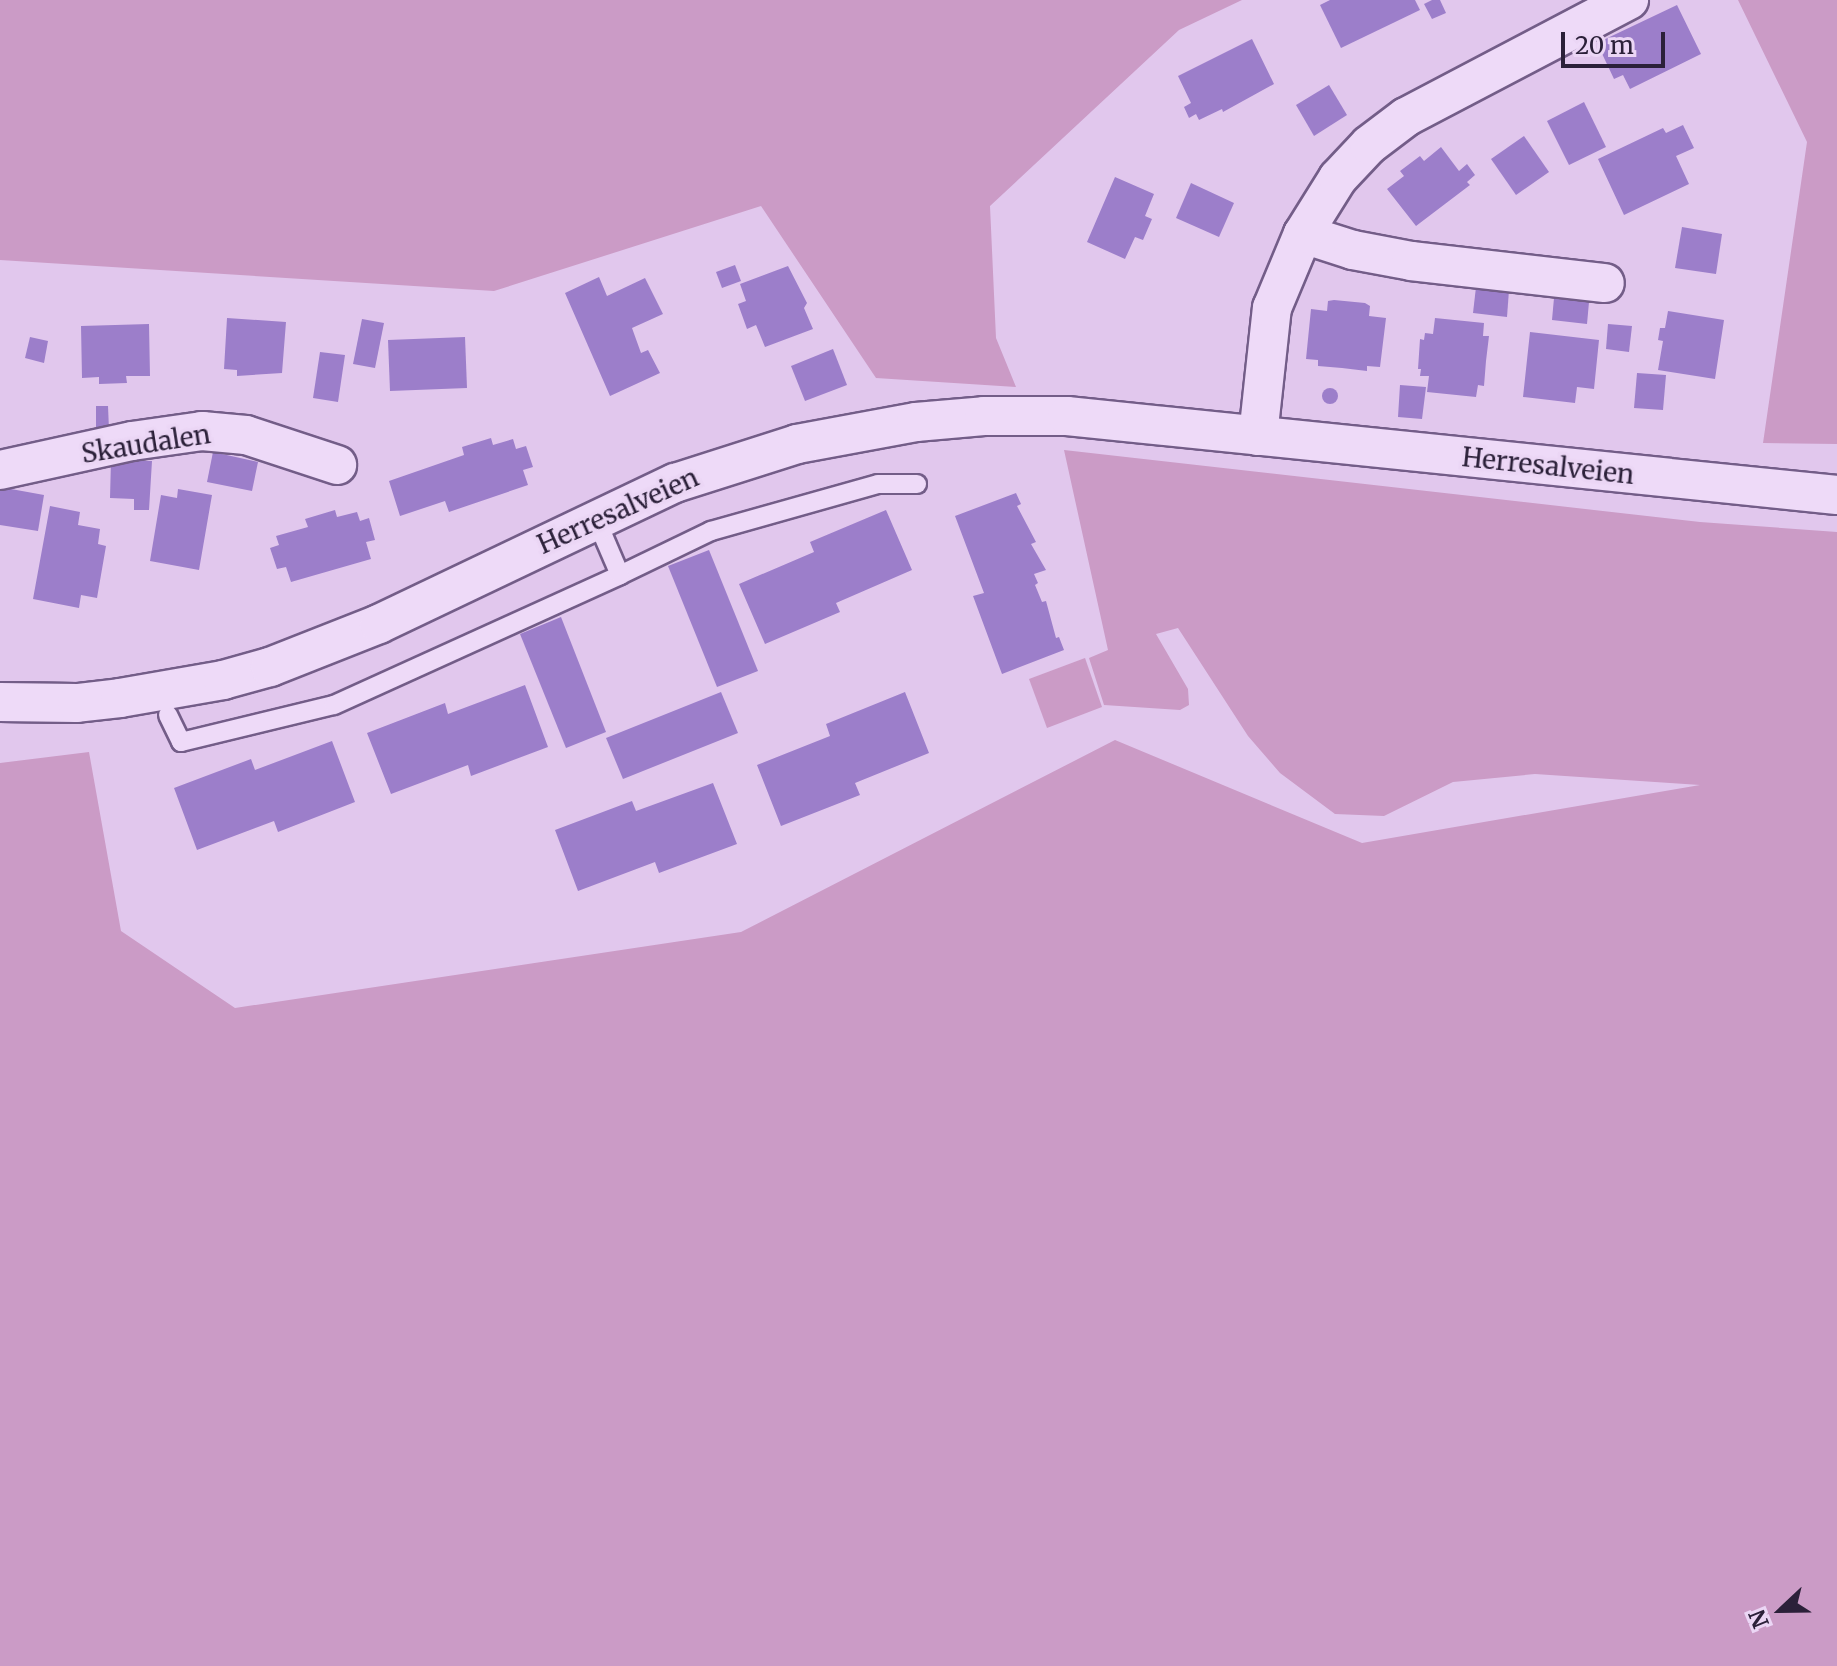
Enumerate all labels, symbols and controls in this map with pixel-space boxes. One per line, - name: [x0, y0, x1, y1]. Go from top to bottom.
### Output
- scale bar: [1565, 16, 1669, 66]
- text: 20 m: [1575, 30, 1634, 61]
- street label: Skaudalen: [79, 418, 213, 470]
- street label: Herresalveien: [1460, 441, 1636, 491]
- street label: Herresalveien: [533, 462, 703, 560]
- north arrow: [1741, 1570, 1821, 1650]
- text: N: [1743, 1606, 1775, 1632]

